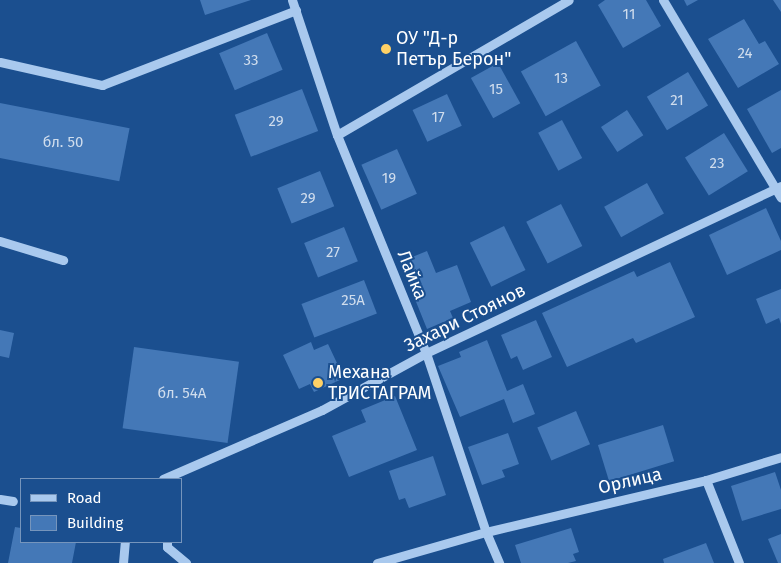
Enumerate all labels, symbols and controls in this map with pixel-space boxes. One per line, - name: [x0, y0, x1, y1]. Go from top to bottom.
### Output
- house number: 11: [623, 6, 635, 24]
- place label: ОУ "Д-р Петър Берон": [396, 28, 511, 70]
- marker: ОУ "Д-р Петър Берон": [380, 43, 392, 55]
- house number: 24: [738, 45, 752, 63]
- house number: 33: [244, 52, 258, 70]
- house number: 13: [554, 70, 568, 88]
- house number: 15: [489, 81, 503, 99]
- house number: 21: [670, 92, 684, 110]
- house number: 17: [431, 109, 445, 127]
- house number: 29: [268, 113, 284, 131]
- house number: бл. 50: [43, 134, 83, 152]
- house number: 23: [710, 155, 724, 173]
- house number: 19: [382, 170, 396, 188]
- house number: 29: [300, 190, 316, 208]
- house number: 27: [326, 244, 340, 262]
- street label: Лайка: [392, 247, 432, 303]
- street label: Захари Стоянов: [401, 279, 529, 357]
- house number: 25А: [341, 292, 365, 310]
- place label: Механа ТРИСТАГРАМ: [328, 362, 432, 404]
- marker: Механа ТРИСТАГРАМ: [312, 377, 324, 389]
- house number: бл. 54А: [158, 385, 206, 403]
- street label: Орлица: [596, 463, 664, 499]
- legend: [20, 478, 182, 543]
- text: Road: [67, 489, 102, 507]
- text: Building: [67, 514, 123, 532]

